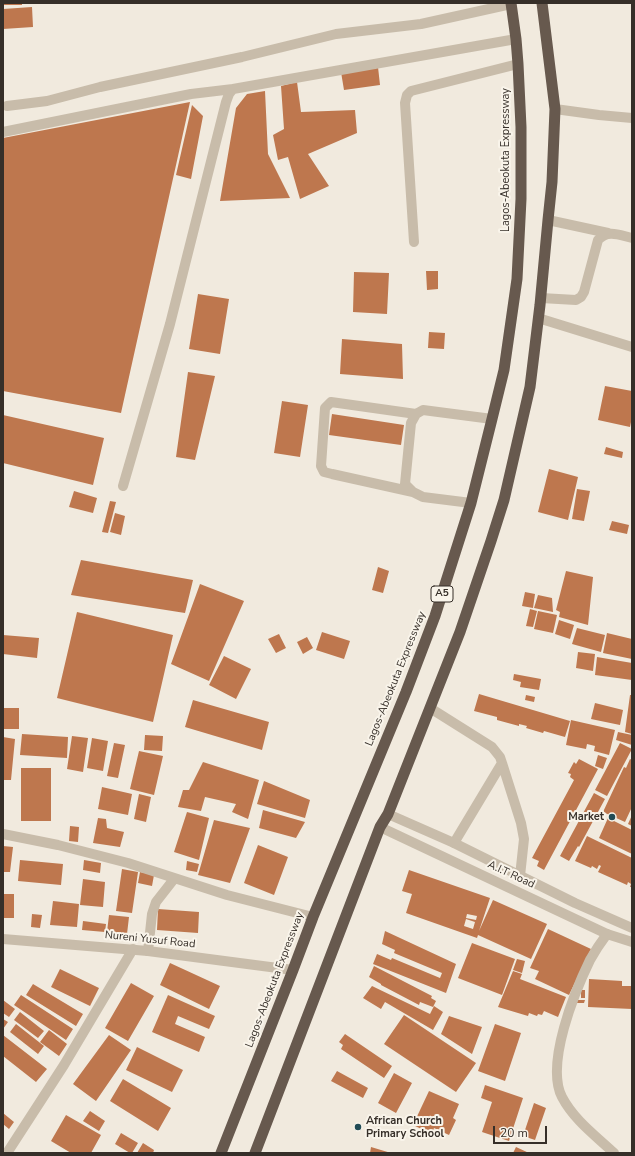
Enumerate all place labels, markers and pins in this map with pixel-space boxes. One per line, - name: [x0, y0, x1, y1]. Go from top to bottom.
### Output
- place label: Market: [568, 810, 604, 824]
- marker: Market: [607, 812, 617, 822]
- place label: African Church Primary School: [366, 1114, 444, 1140]
- marker: African Church Primary School: [353, 1122, 363, 1132]

